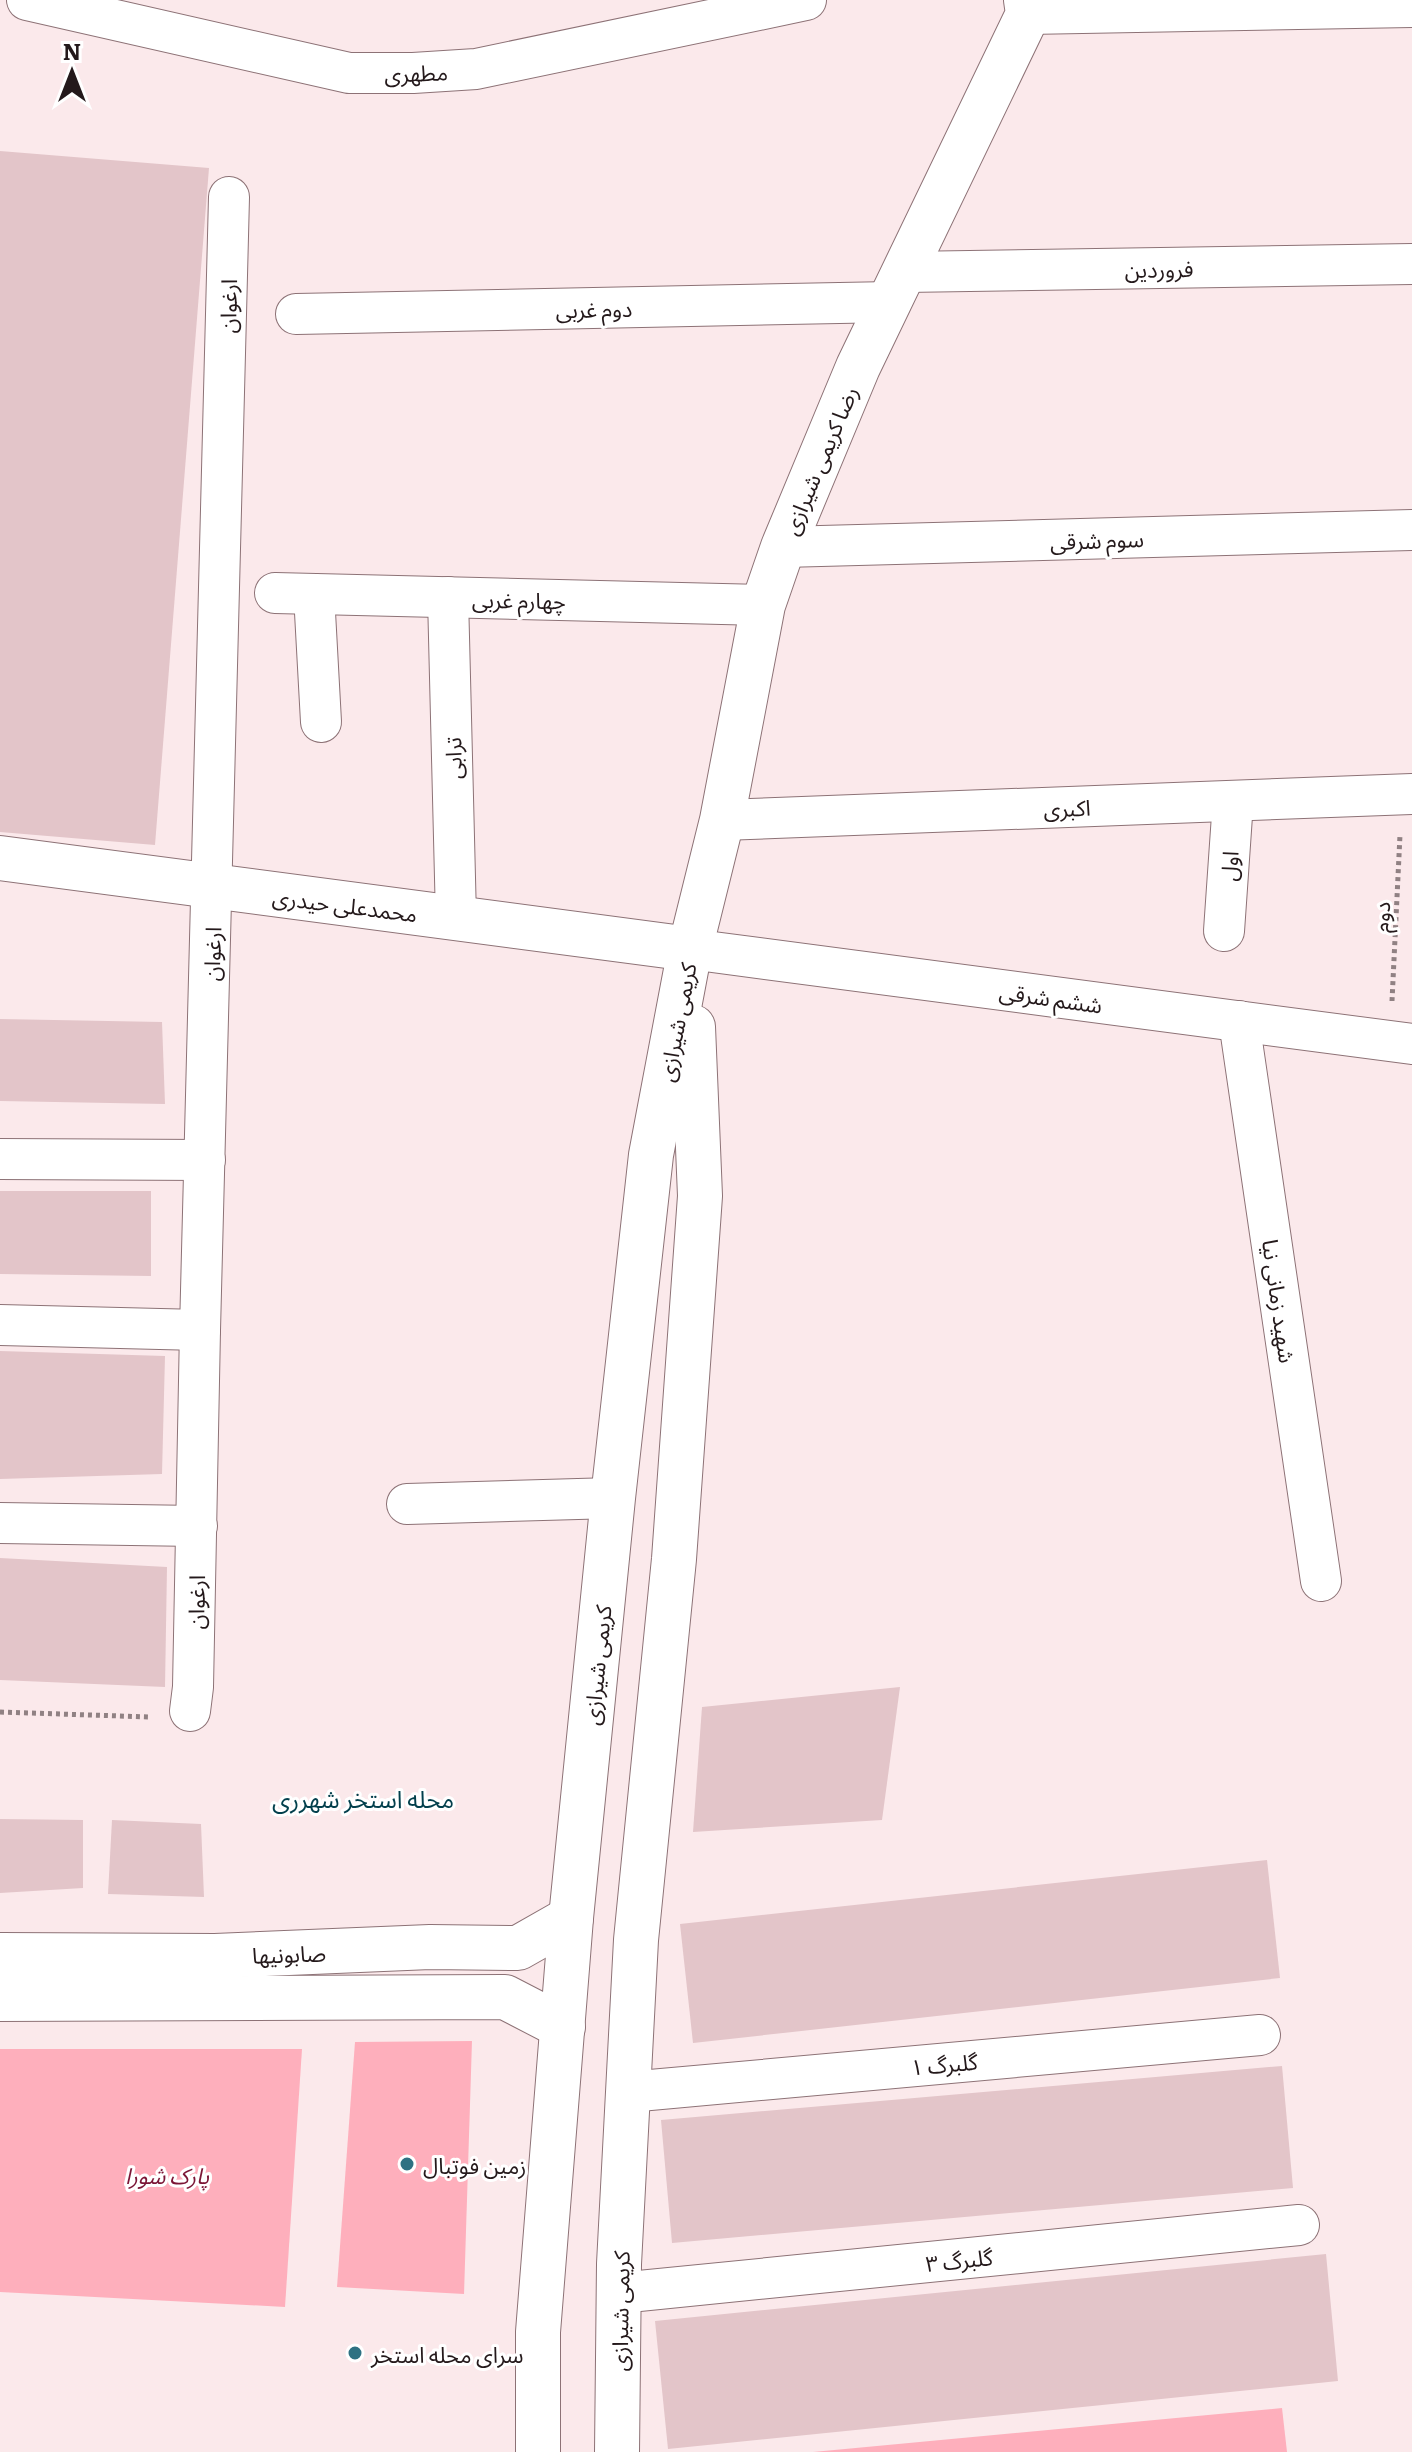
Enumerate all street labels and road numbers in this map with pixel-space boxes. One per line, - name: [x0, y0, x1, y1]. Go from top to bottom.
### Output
- street label: مطهری: [384, 54, 448, 90]
- street label: فروردین: [1124, 251, 1194, 285]
- street label: ارغوان: [210, 278, 244, 334]
- street label: دوم غربی: [555, 291, 633, 327]
- street label: رضا کریمی شیرازی: [773, 380, 865, 540]
- street label: سوم شرقی: [1049, 521, 1145, 559]
- street label: چهارم غربی: [472, 582, 566, 618]
- street label: ترابی: [435, 737, 469, 779]
- street label: اکبری: [1043, 790, 1091, 824]
- street label: اول: [1210, 850, 1246, 882]
- street label: محمدعلی حیدری: [271, 879, 419, 929]
- street label: دوم: [1363, 901, 1399, 933]
- street label: ارغوان: [194, 926, 228, 982]
- street label: کریمی شیرازی: [648, 959, 704, 1084]
- street label: ششم شرقی: [997, 973, 1105, 1023]
- street label: شهید زمانی نیا: [1255, 1237, 1305, 1365]
- street label: ارغوان: [178, 1574, 212, 1630]
- street label: کریمی شیرازی: [573, 1602, 619, 1727]
- street label: صابونیها: [251, 1935, 327, 1971]
- street label: گلبرگ ۱: [909, 2044, 980, 2082]
- street label: گلبرگ ۳: [924, 2239, 995, 2279]
- street label: کریمی شیرازی: [601, 2249, 637, 2372]

